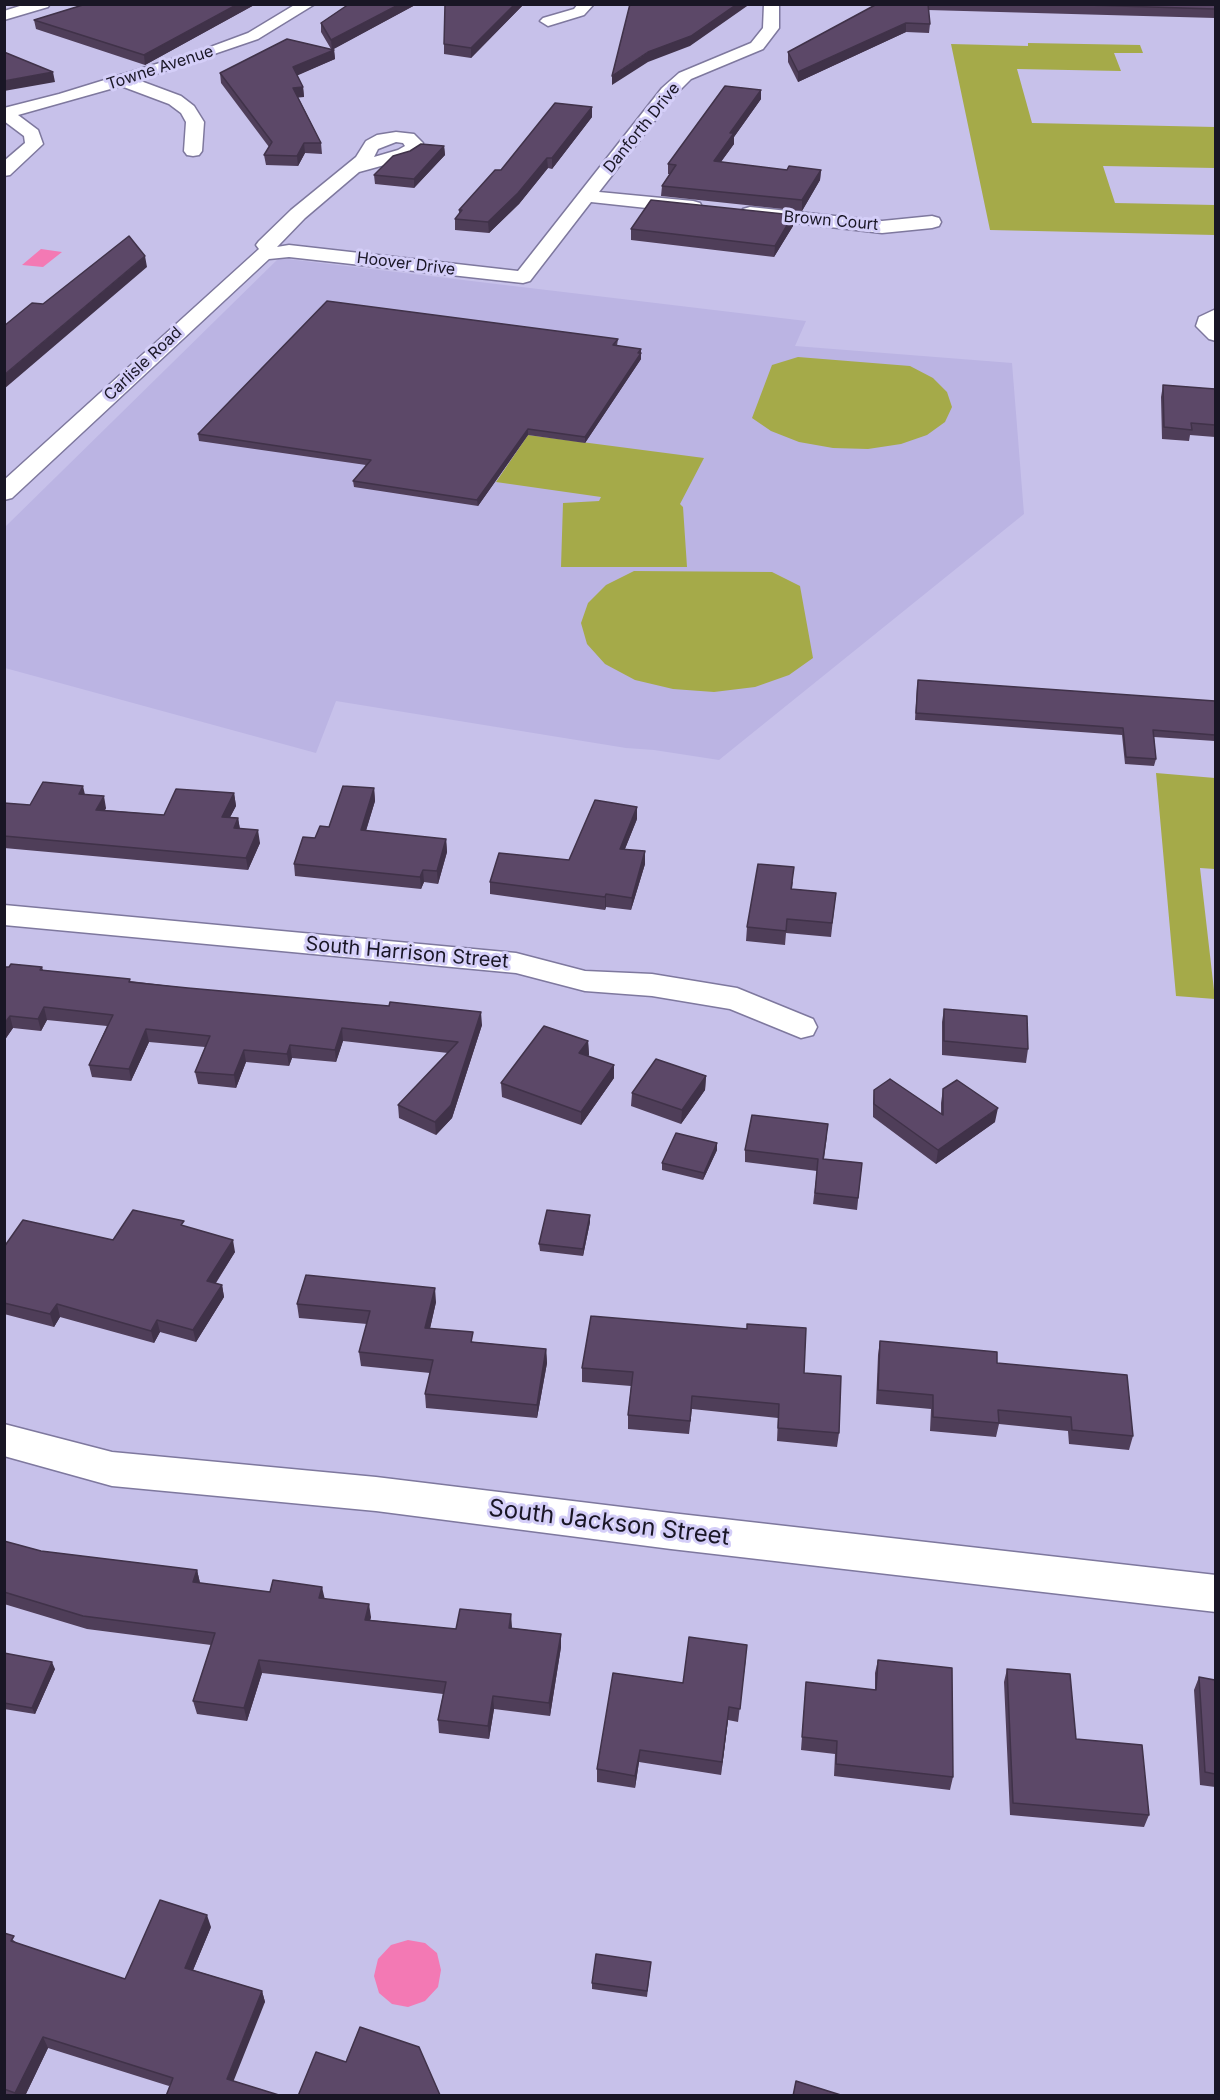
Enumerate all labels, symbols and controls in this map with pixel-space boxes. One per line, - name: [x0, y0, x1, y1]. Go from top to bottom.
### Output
- street label: Towne Avenue: [104, 42, 216, 94]
- street label: Danforth Drive: [600, 79, 684, 177]
- street label: Brown Court: [783, 207, 879, 235]
- street label: Hoover Drive: [356, 248, 456, 280]
- street label: Carlisle Road: [100, 323, 186, 405]
- street label: South Harrison Street: [304, 932, 510, 974]
- street label: South Jackson Street: [487, 1494, 731, 1552]

